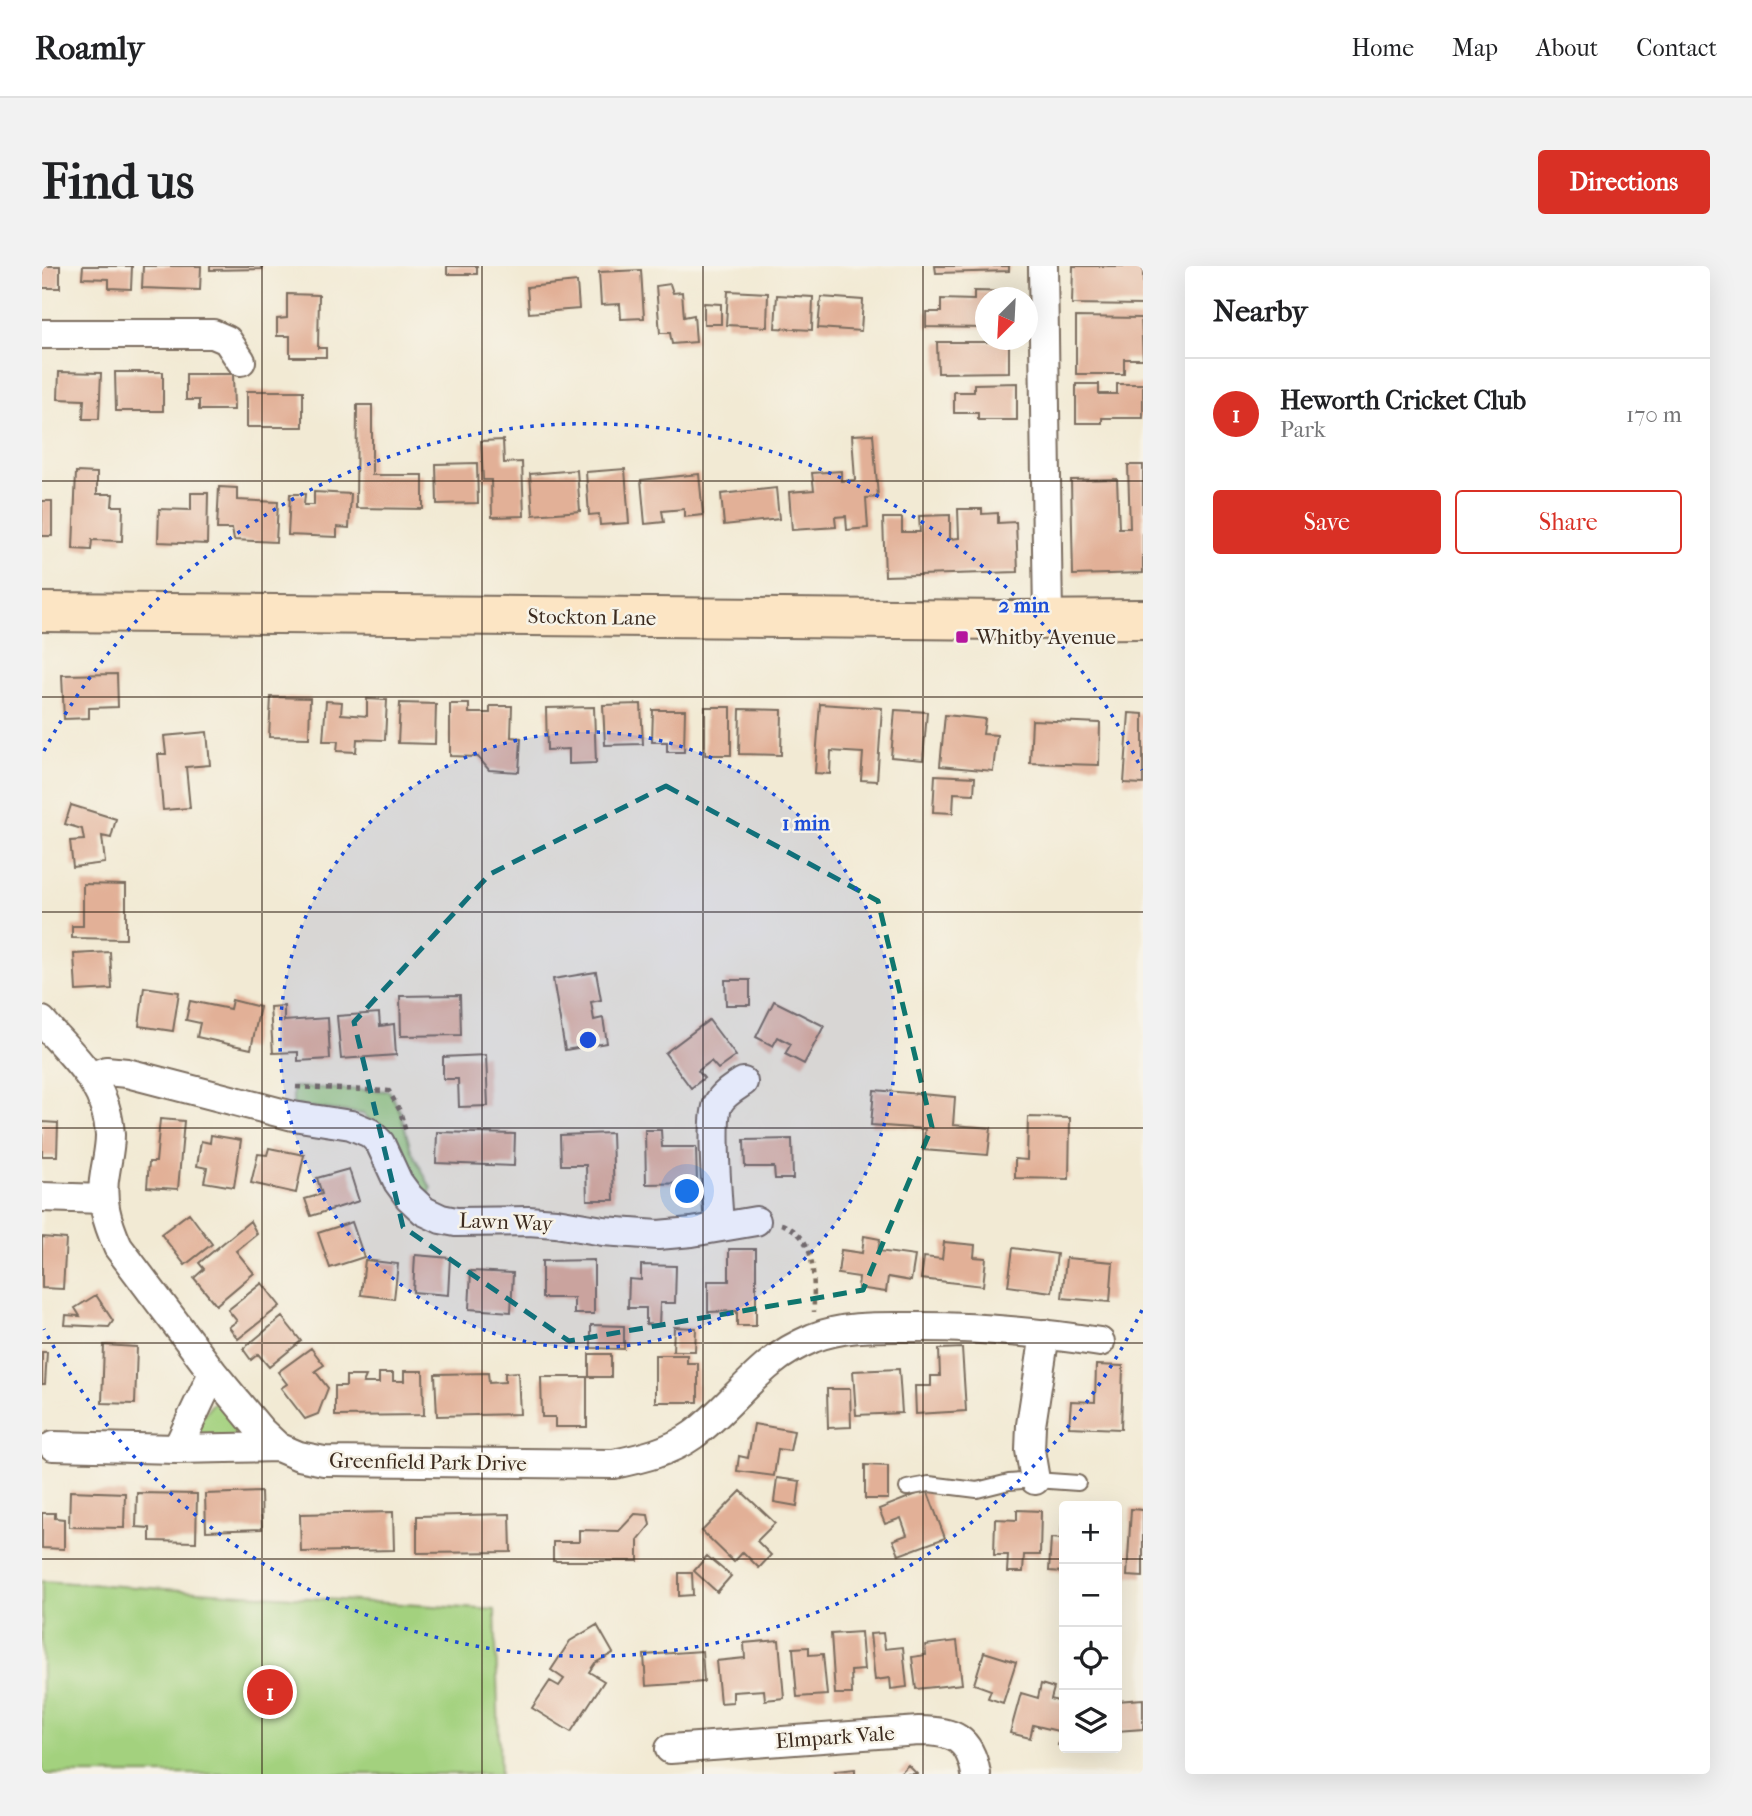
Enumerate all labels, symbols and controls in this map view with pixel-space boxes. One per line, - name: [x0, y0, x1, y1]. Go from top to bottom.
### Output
- text: Roamly: [35, 29, 144, 68]
- text: Home: [1352, 34, 1414, 62]
- text: Map: [1452, 34, 1498, 62]
- text: About: [1536, 34, 1598, 62]
- text: Contact: [1636, 34, 1717, 62]
- button: Directions: [1538, 150, 1710, 214]
- text: Find us: [42, 153, 194, 211]
- north arrow: [975, 287, 1038, 350]
- text: Nearby: [1213, 294, 1308, 329]
- text: Heworth Cricket Club: [1280, 385, 1526, 416]
- text: 1: [1232, 401, 1240, 428]
- text: 170 m: [1626, 401, 1682, 428]
- text: Park: [1280, 416, 1326, 443]
- button: Save: [1213, 490, 1441, 554]
- button: Share: [1455, 490, 1682, 554]
- text: 2 min: [998, 593, 1050, 617]
- street label: Stockton Lane: [527, 604, 657, 630]
- place label: Whitby Avenue: [975, 625, 1116, 649]
- marker: Whitby Avenue: [954, 629, 970, 645]
- text: 1 min: [782, 811, 831, 835]
- centre of rings: [576, 1028, 600, 1052]
- your location: [670, 1174, 704, 1208]
- street label: Lawn Way: [459, 1208, 554, 1236]
- street label: Greenfield Park Drive: [329, 1448, 527, 1476]
- map controls: [1059, 1501, 1122, 1753]
- button: +: [1059, 1501, 1122, 1564]
- button: −: [1059, 1564, 1122, 1627]
- button: locate: [1059, 1627, 1122, 1690]
- pin: 1: [247, 1666, 293, 1718]
- button: layers: [1059, 1690, 1122, 1753]
- street label: Elmpark Vale: [775, 1721, 895, 1753]

